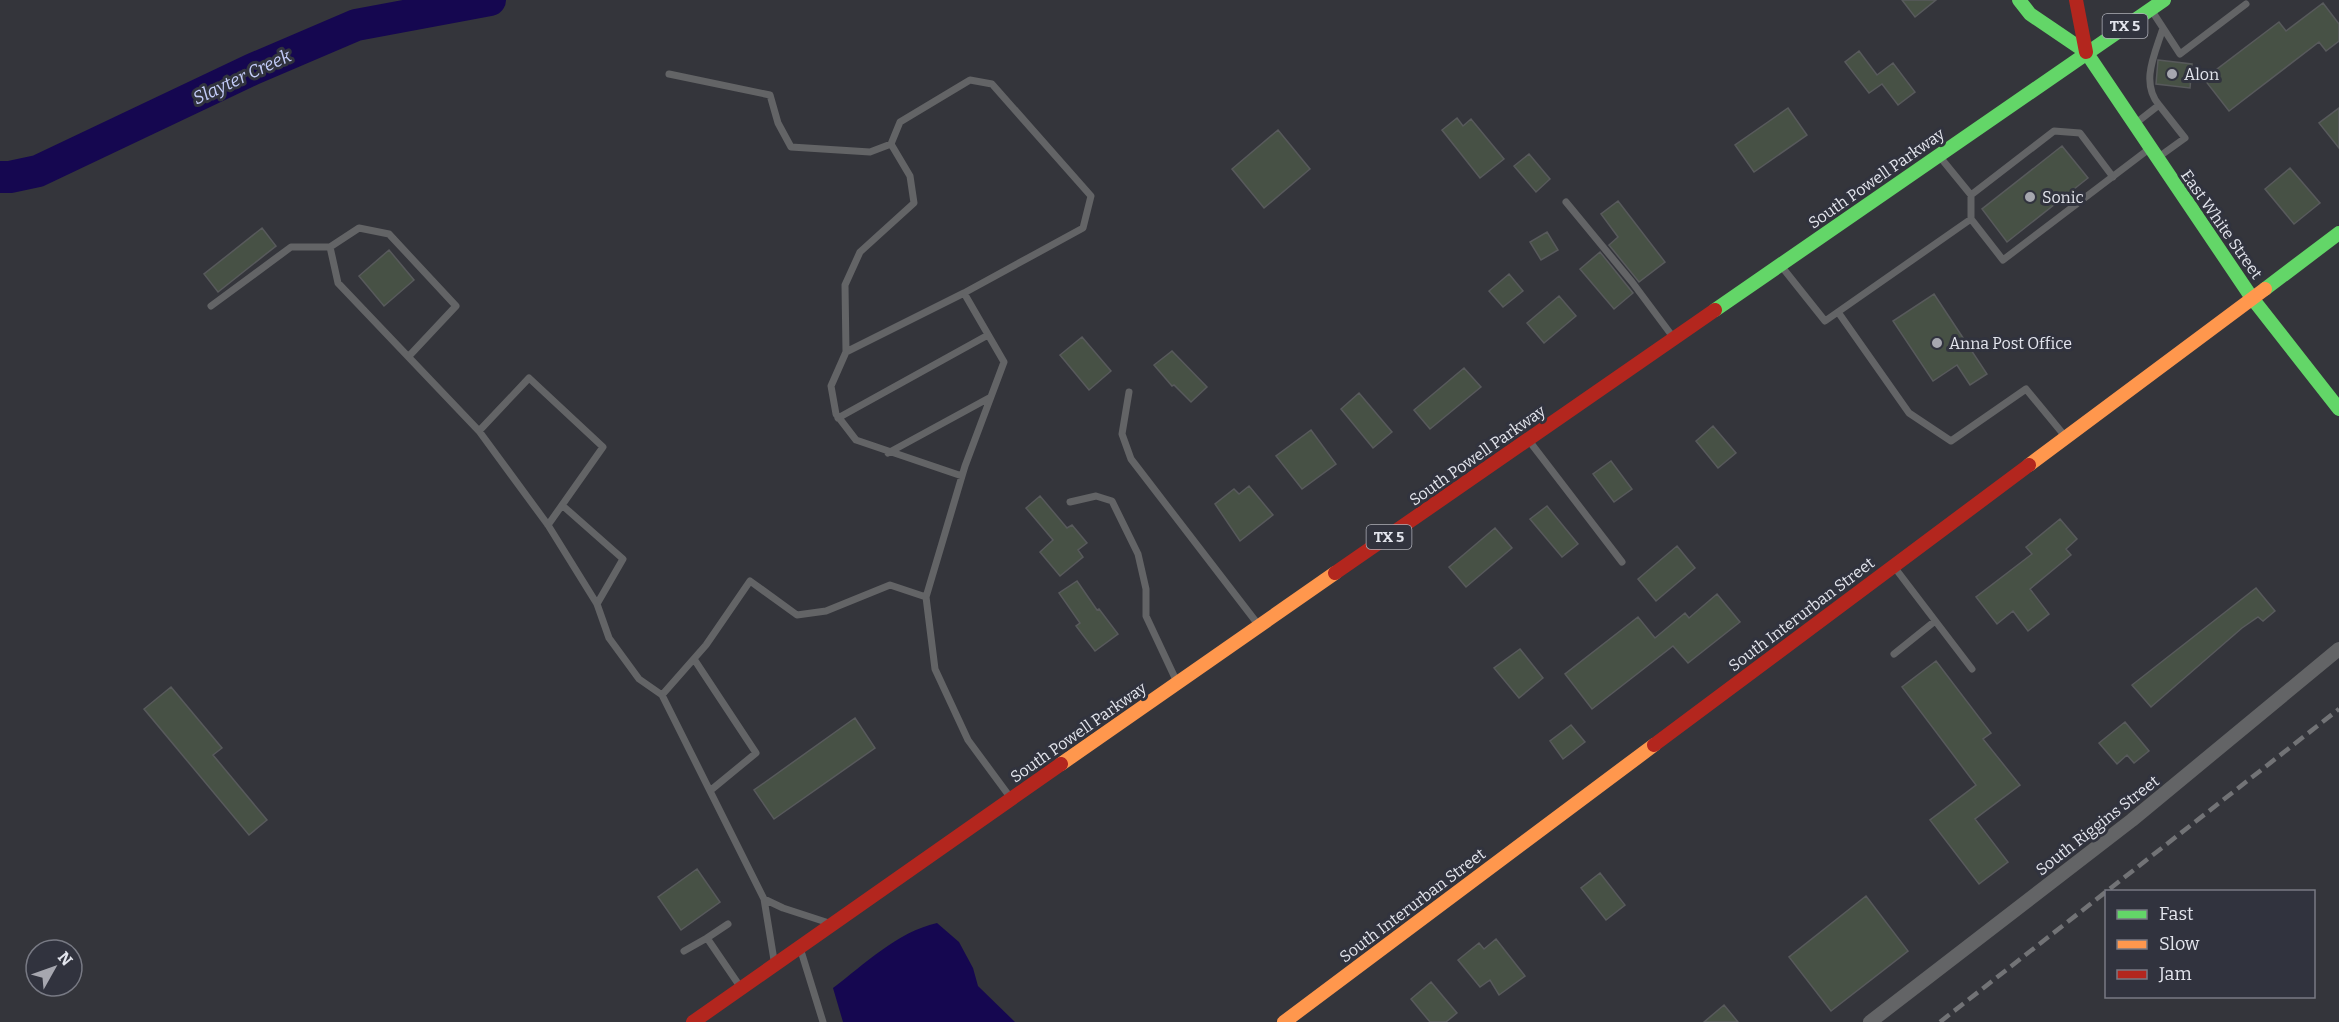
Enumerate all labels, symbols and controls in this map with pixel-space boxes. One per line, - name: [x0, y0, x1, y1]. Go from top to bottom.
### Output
- road number: TX 5: [2102, 14, 2148, 38]
- water label: Slayter Creek: [189, 45, 295, 109]
- place label: Alon: [2184, 65, 2219, 84]
- marker: Alon: [2165, 67, 2179, 81]
- street label: South Powell Parkway: [1805, 124, 1948, 233]
- street label: East White Street: [2177, 166, 2266, 283]
- place label: Sonic: [2042, 188, 2084, 207]
- marker: Sonic: [2023, 190, 2037, 204]
- place label: Anna Post Office: [1949, 334, 2072, 353]
- marker: Anna Post Office: [1930, 336, 1944, 350]
- street label: South Powell Parkway: [1406, 401, 1549, 510]
- road number: TX 5: [1366, 525, 1412, 549]
- street label: South Interurban Street: [1725, 553, 1878, 675]
- street label: South Powell Parkway: [1007, 678, 1150, 787]
- street label: South Riggins Street: [2032, 771, 2163, 879]
- street label: South Interurban Street: [1336, 844, 1489, 966]
- legend: [2105, 890, 2315, 998]
- text: Fast: [2159, 903, 2194, 925]
- text: Slow: [2159, 933, 2200, 955]
- north arrow: [24, 938, 84, 998]
- text: N: [54, 948, 76, 970]
- text: Jam: [2158, 963, 2192, 985]

